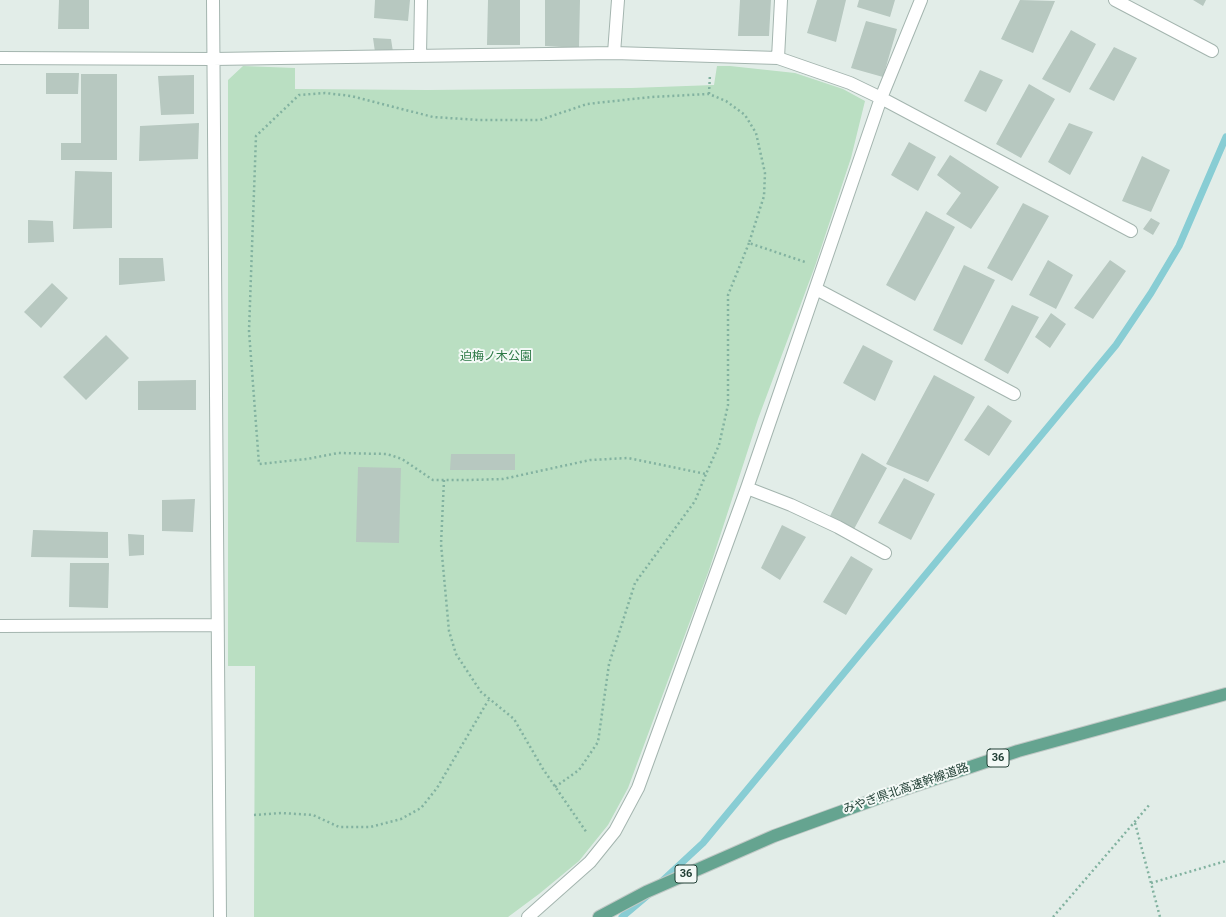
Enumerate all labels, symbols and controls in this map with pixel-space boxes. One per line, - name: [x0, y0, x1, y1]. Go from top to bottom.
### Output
- park label: 迫梅ノ木公園: [460, 350, 532, 364]
- road number: 36: [987, 749, 1009, 767]
- street label: みやぎ県北高速幹線道路: [841, 761, 971, 817]
- road number: 36: [675, 865, 697, 883]

